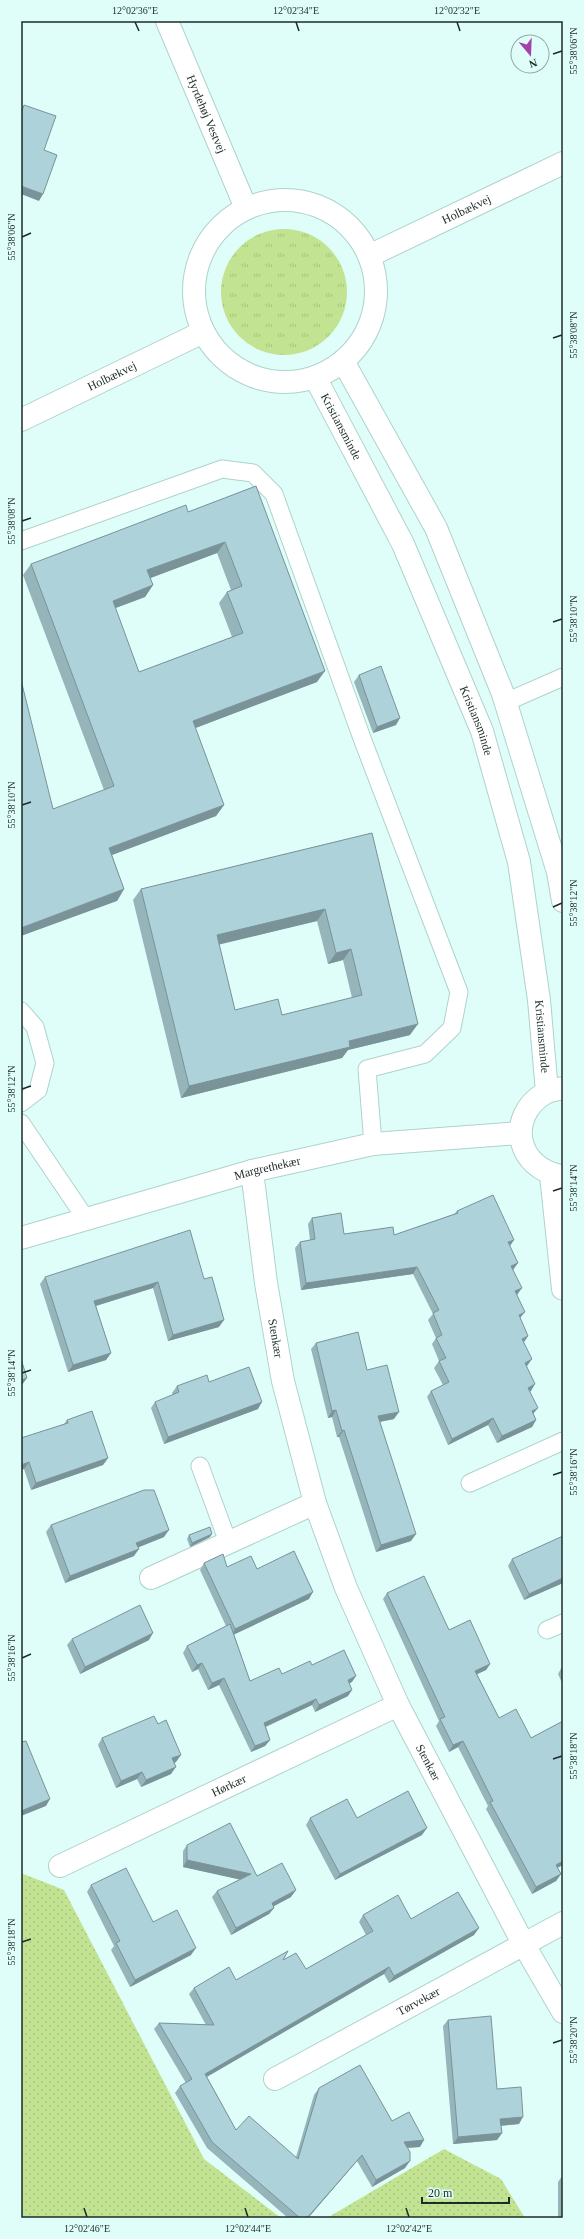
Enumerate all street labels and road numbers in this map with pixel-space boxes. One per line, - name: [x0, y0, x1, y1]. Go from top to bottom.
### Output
- street label: Hyrdehøj Vestvej: [184, 73, 229, 155]
- street label: Holbækvej: [440, 192, 493, 227]
- street label: Holbækvej: [85, 358, 139, 394]
- street label: Kristiansminde: [318, 391, 364, 462]
- street label: Kristiansminde: [457, 684, 496, 757]
- street label: Kristiansminde: [532, 999, 552, 1074]
- street label: Margrethekær: [232, 1153, 302, 1183]
- street label: Stenkær: [265, 1318, 286, 1359]
- street label: Stenkær: [413, 1742, 444, 1783]
- street label: Hørkær: [209, 1771, 248, 1800]
- street label: Tørvekær: [394, 1984, 442, 2019]

